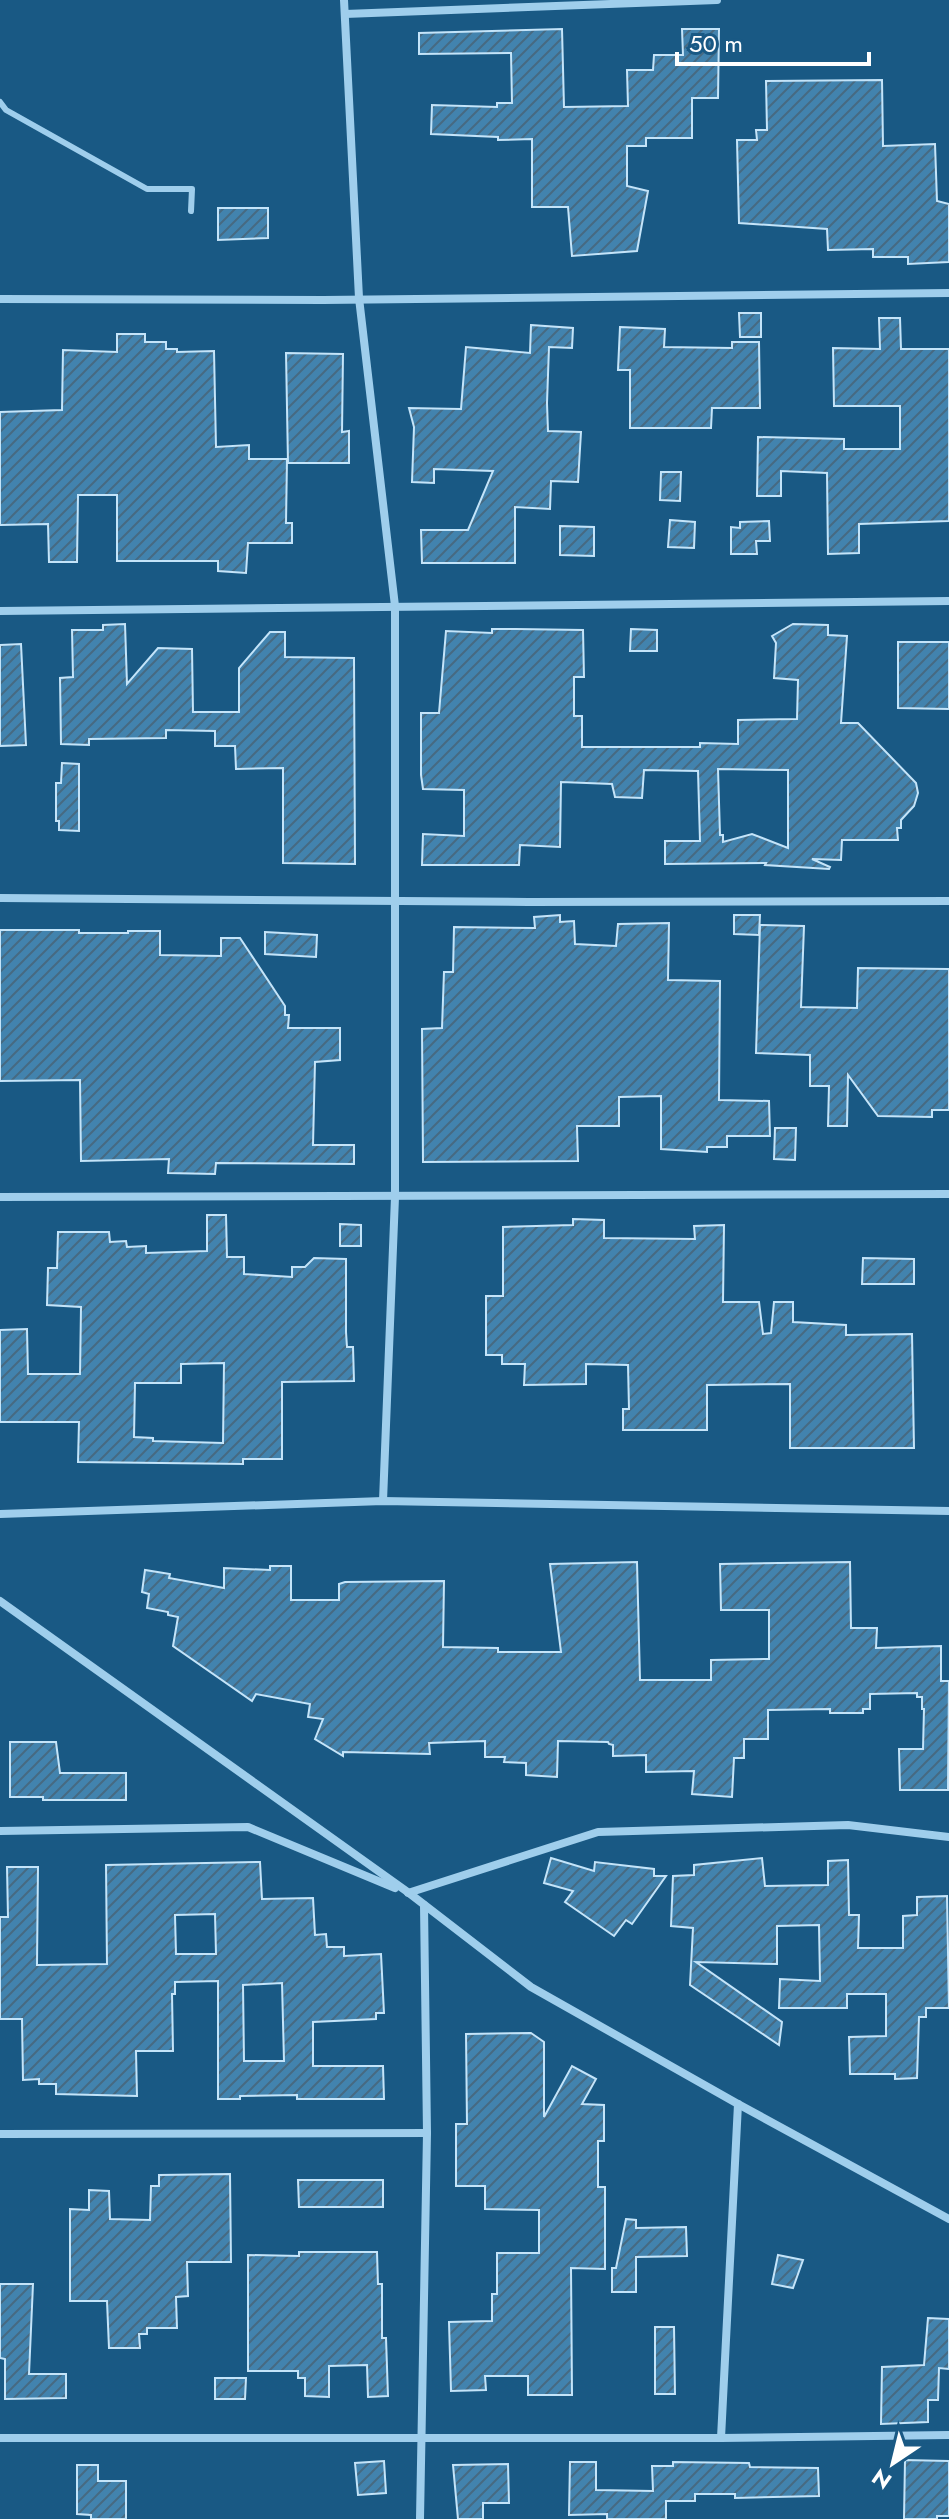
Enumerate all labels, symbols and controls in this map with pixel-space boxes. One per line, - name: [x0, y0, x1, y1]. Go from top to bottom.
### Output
- scale bar: [677, 16, 869, 66]
- text: 50 m: [689, 26, 743, 61]
- north arrow: [853, 2423, 933, 2503]
- text: N: [865, 2461, 898, 2497]

